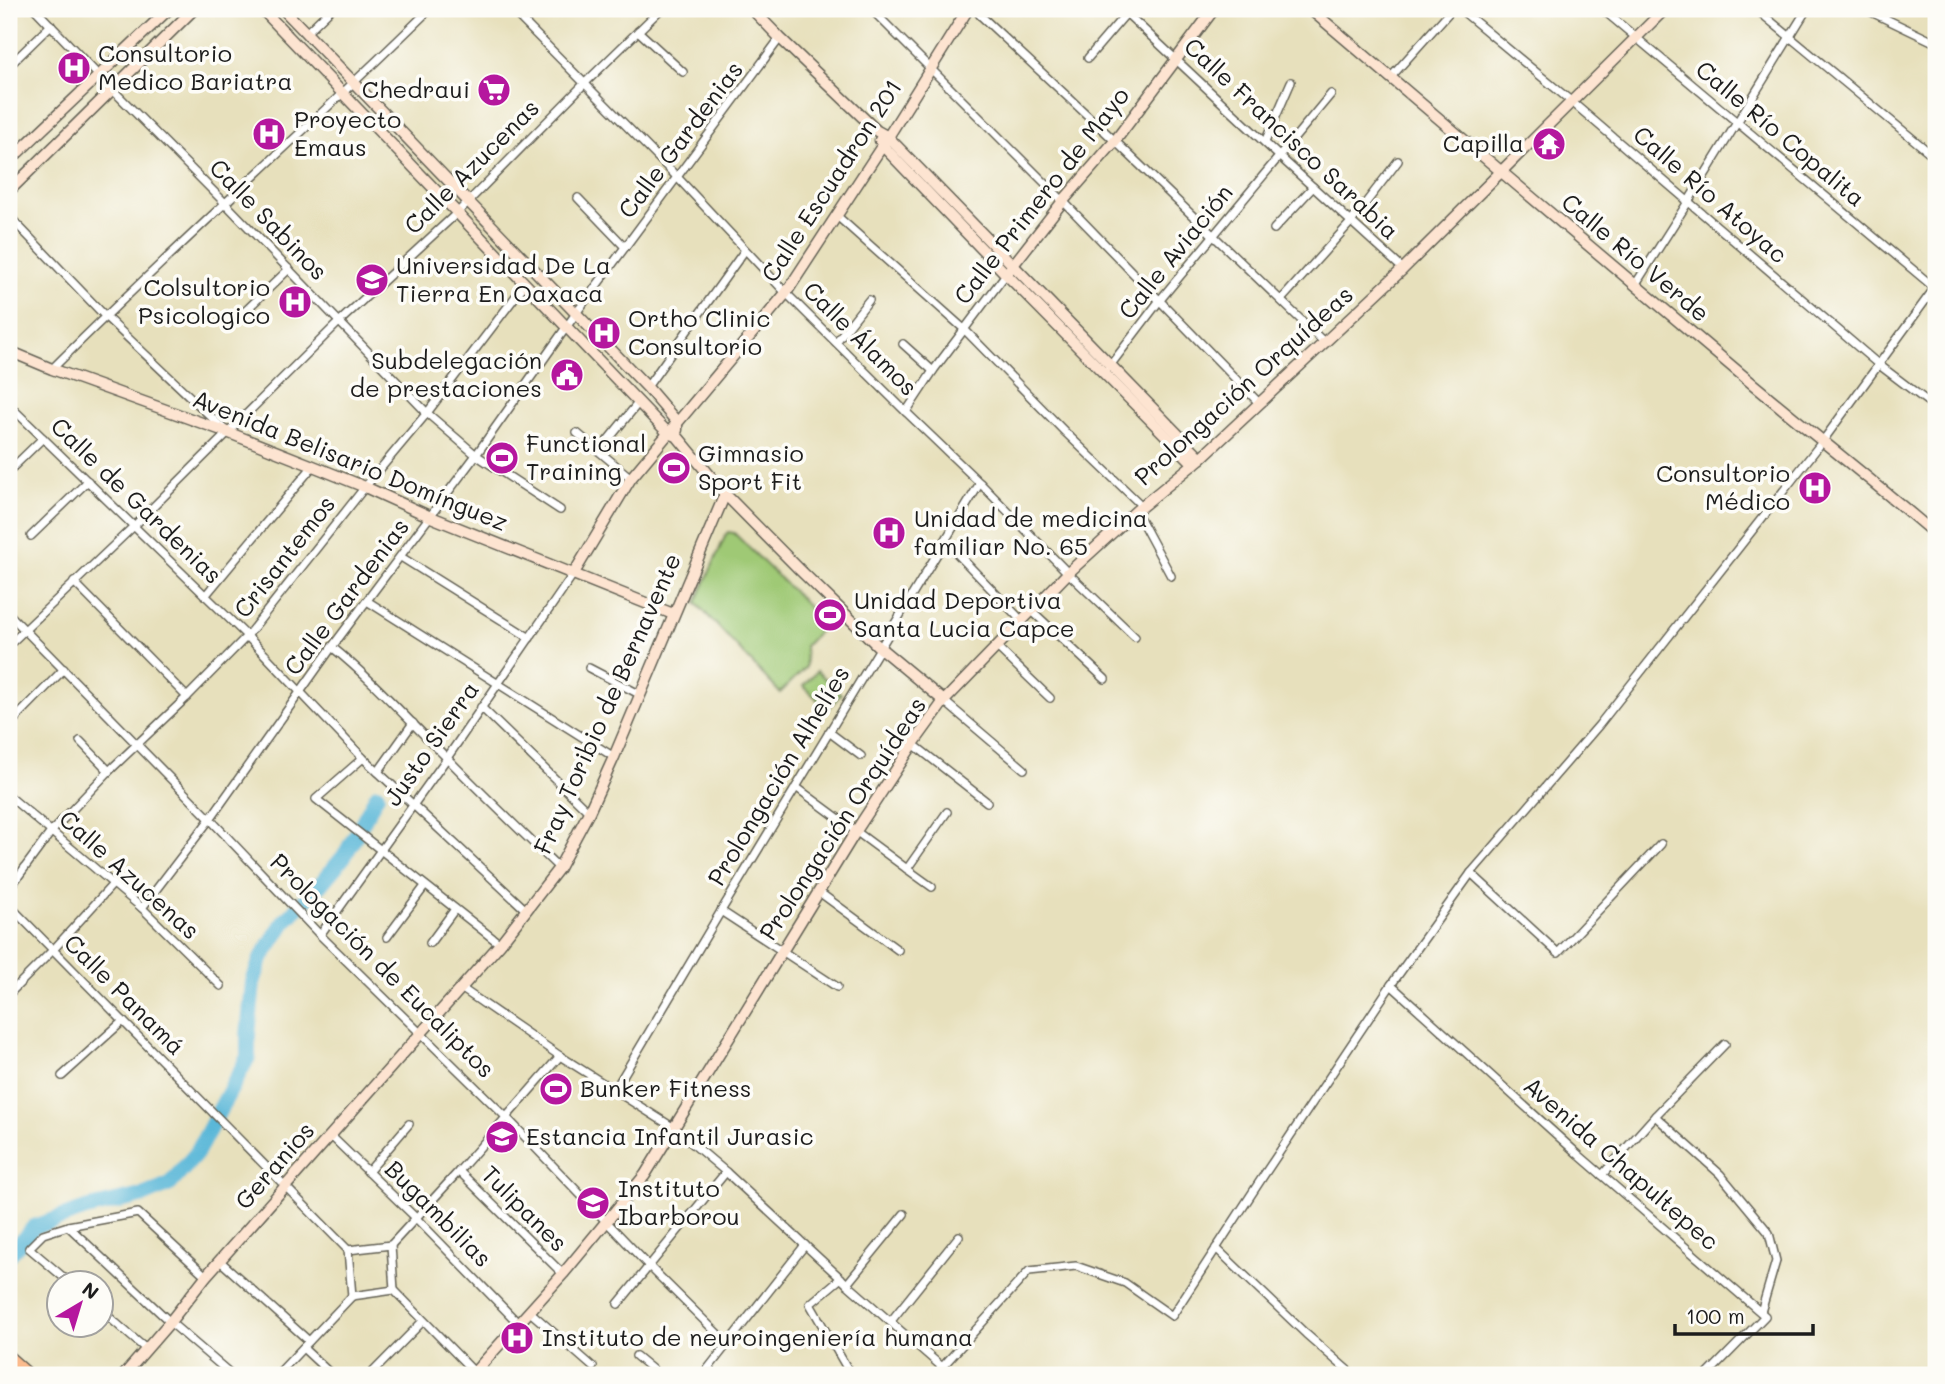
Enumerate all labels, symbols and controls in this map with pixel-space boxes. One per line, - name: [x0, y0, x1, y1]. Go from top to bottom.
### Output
- street label: Calle Francisco Sarabia: [1178, 30, 1406, 246]
- place label: Consultorio Medico Bariatra: [98, 37, 292, 96]
- hospital icon: Consultorio Medico Bariatra: [55, 49, 93, 87]
- street label: Calle Río Copalita: [1690, 53, 1872, 213]
- street label: Calle Gardenias: [611, 54, 749, 224]
- supermarket icon: Chedraui: [475, 71, 513, 109]
- place label: Chedraui: [362, 73, 470, 104]
- street label: Calle Escuadron 201: [754, 73, 908, 287]
- street label: Calle Primero de Mayo: [946, 80, 1135, 310]
- street label: Calle Azucenas: [397, 92, 545, 240]
- place label: Proyecto Emaus: [294, 103, 401, 162]
- hospital icon: Proyecto Emaus: [250, 115, 288, 153]
- street label: Calle Río Atoyac: [1627, 118, 1795, 269]
- temple icon: Capilla: [1530, 125, 1568, 163]
- place label: Capilla: [1443, 127, 1524, 158]
- street label: Calle Sabinos: [203, 152, 335, 286]
- street label: Calle Aviación: [1111, 177, 1239, 325]
- street label: Calle Río Verde: [1556, 186, 1716, 328]
- place label: Universidad De La Tierra En Oaxaca: [396, 249, 611, 308]
- school or university icon: Universidad De La Tierra En Oaxaca: [353, 261, 391, 299]
- place label: Colsultorio Psicologico: [138, 271, 270, 330]
- street label: Calle Álamos: [797, 274, 925, 402]
- street label: Prolongación Orquídeas: [1127, 278, 1359, 491]
- hospital icon: Colsultorio Psicologico: [276, 283, 314, 321]
- place label: Ortho Clinic Consultorio: [628, 302, 770, 361]
- hospital icon: Ortho Clinic Consultorio: [585, 314, 623, 352]
- place label: Subdelegación de prestaciones: [350, 344, 542, 403]
- public building icon: Subdelegación de prestaciones: [548, 356, 586, 394]
- street label: Avenida Belisario Domínguez: [188, 382, 513, 537]
- street label: Calle de Gardenias: [45, 410, 229, 590]
- place label: Functional Training: [526, 427, 646, 486]
- place label: Gimnasio Sport Fit: [698, 437, 804, 496]
- sports icon: Functional Training: [483, 439, 521, 477]
- sports icon: Gimnasio Sport Fit: [655, 449, 693, 487]
- place label: Consultorio Médico: [1656, 457, 1790, 516]
- hospital icon: Consultorio Médico: [1796, 469, 1834, 507]
- street label: Crisantemos: [226, 489, 341, 623]
- place label: Unidad de medicina familiar No. 65: [914, 502, 1148, 561]
- street label: Calle Gardenias: [277, 511, 415, 681]
- hospital icon: Unidad de medicina familiar No. 65: [870, 514, 908, 552]
- street label: Fray Toribio de Bernavente: [526, 548, 687, 859]
- place label: Unidad Deportiva Santa Lucia Capce: [854, 584, 1075, 643]
- sports icon: Unidad Deportiva Santa Lucia Capce: [811, 596, 849, 634]
- street label: Prolongación Alhelíes: [700, 660, 856, 891]
- street label: Justo Sierra: [376, 675, 485, 812]
- street label: Prolongación Orquídeas: [751, 691, 932, 946]
- street label: Calle Azucenas: [53, 803, 207, 945]
- street label: Prologación de Eucaliptos: [264, 846, 502, 1084]
- street label: Calle Panamá: [58, 927, 192, 1061]
- street label: Avenida Chapultepec: [1518, 1069, 1726, 1256]
- sports icon: Bunker Fitness: [537, 1070, 575, 1108]
- place label: Bunker Fitness: [580, 1072, 751, 1103]
- street label: Geranios: [227, 1115, 320, 1215]
- school or university icon: Estancia Infantil Jurasic: [483, 1118, 521, 1156]
- place label: Estancia Infantil Jurasic: [526, 1120, 814, 1151]
- street label: Bugambilias: [379, 1153, 499, 1273]
- street label: Tulipanes: [475, 1158, 575, 1258]
- place label: Instituto Ibarborou: [618, 1172, 740, 1231]
- school or university icon: Instituto Ibarborou: [574, 1184, 612, 1222]
- north arrow: [46, 1268, 116, 1338]
- text: N: [77, 1276, 104, 1304]
- scale bar: [1675, 1293, 1814, 1337]
- text: 100 m: [1686, 1302, 1745, 1329]
- hospital icon: Instituto de neuroingeniería humana: [498, 1319, 536, 1357]
- place label: Instituto de neuroingeniería humana: [542, 1321, 973, 1352]

